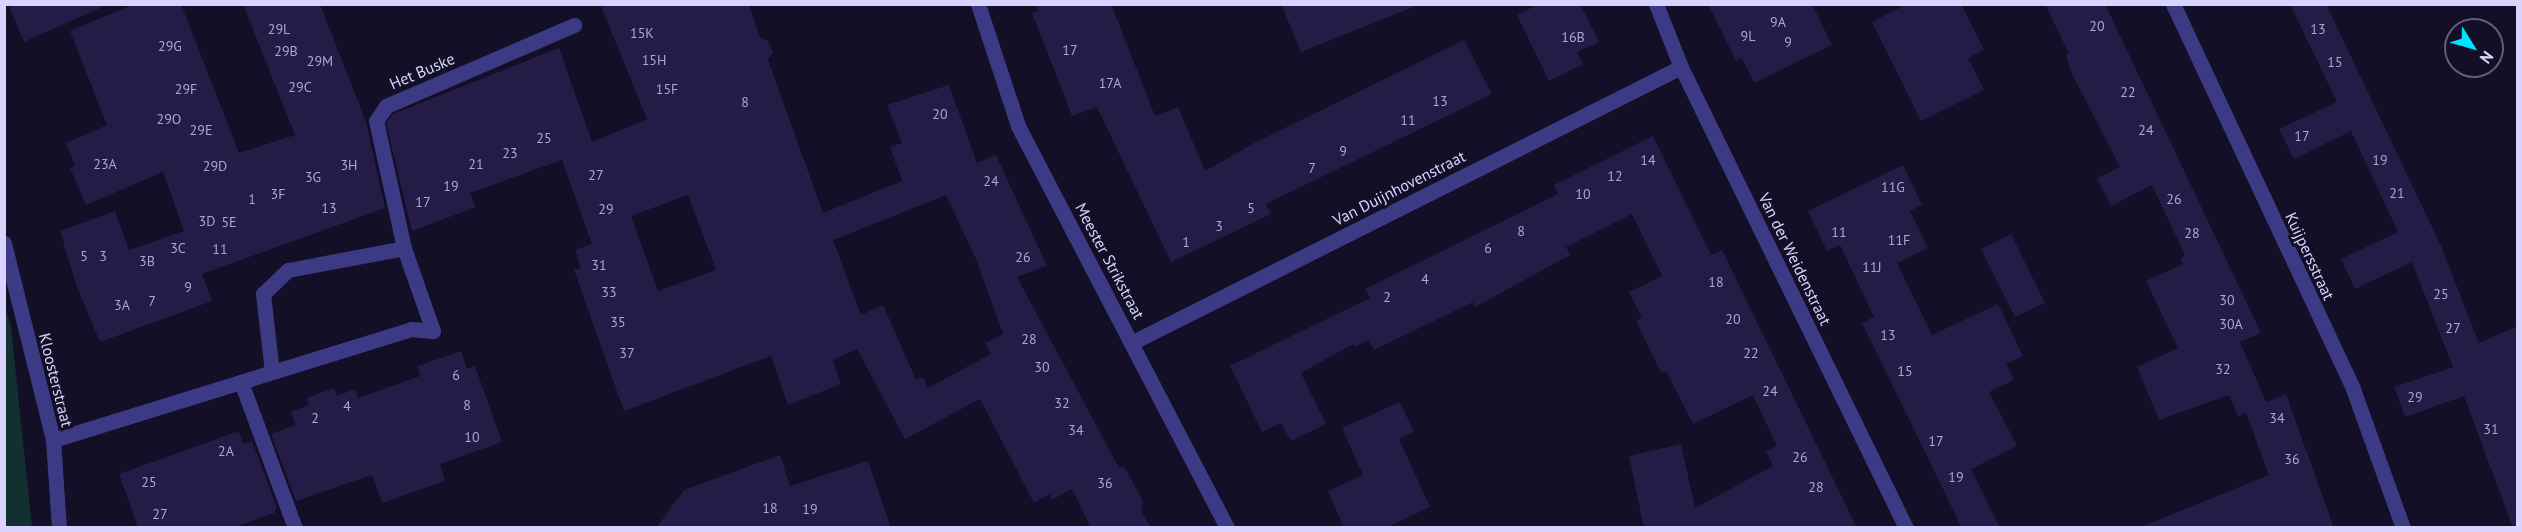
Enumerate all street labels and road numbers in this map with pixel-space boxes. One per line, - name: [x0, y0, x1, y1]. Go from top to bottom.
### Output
- street label: Het Buske: [387, 49, 457, 93]
- street label: Van Duijnhovenstraat: [1330, 146, 1468, 230]
- street label: Van der Weidenstraat: [1755, 190, 1835, 328]
- street label: Meester Strikstraat: [1071, 200, 1149, 322]
- street label: Kuijpersstraat: [2281, 209, 2339, 303]
- street label: Kloosterstraat: [35, 331, 77, 429]

